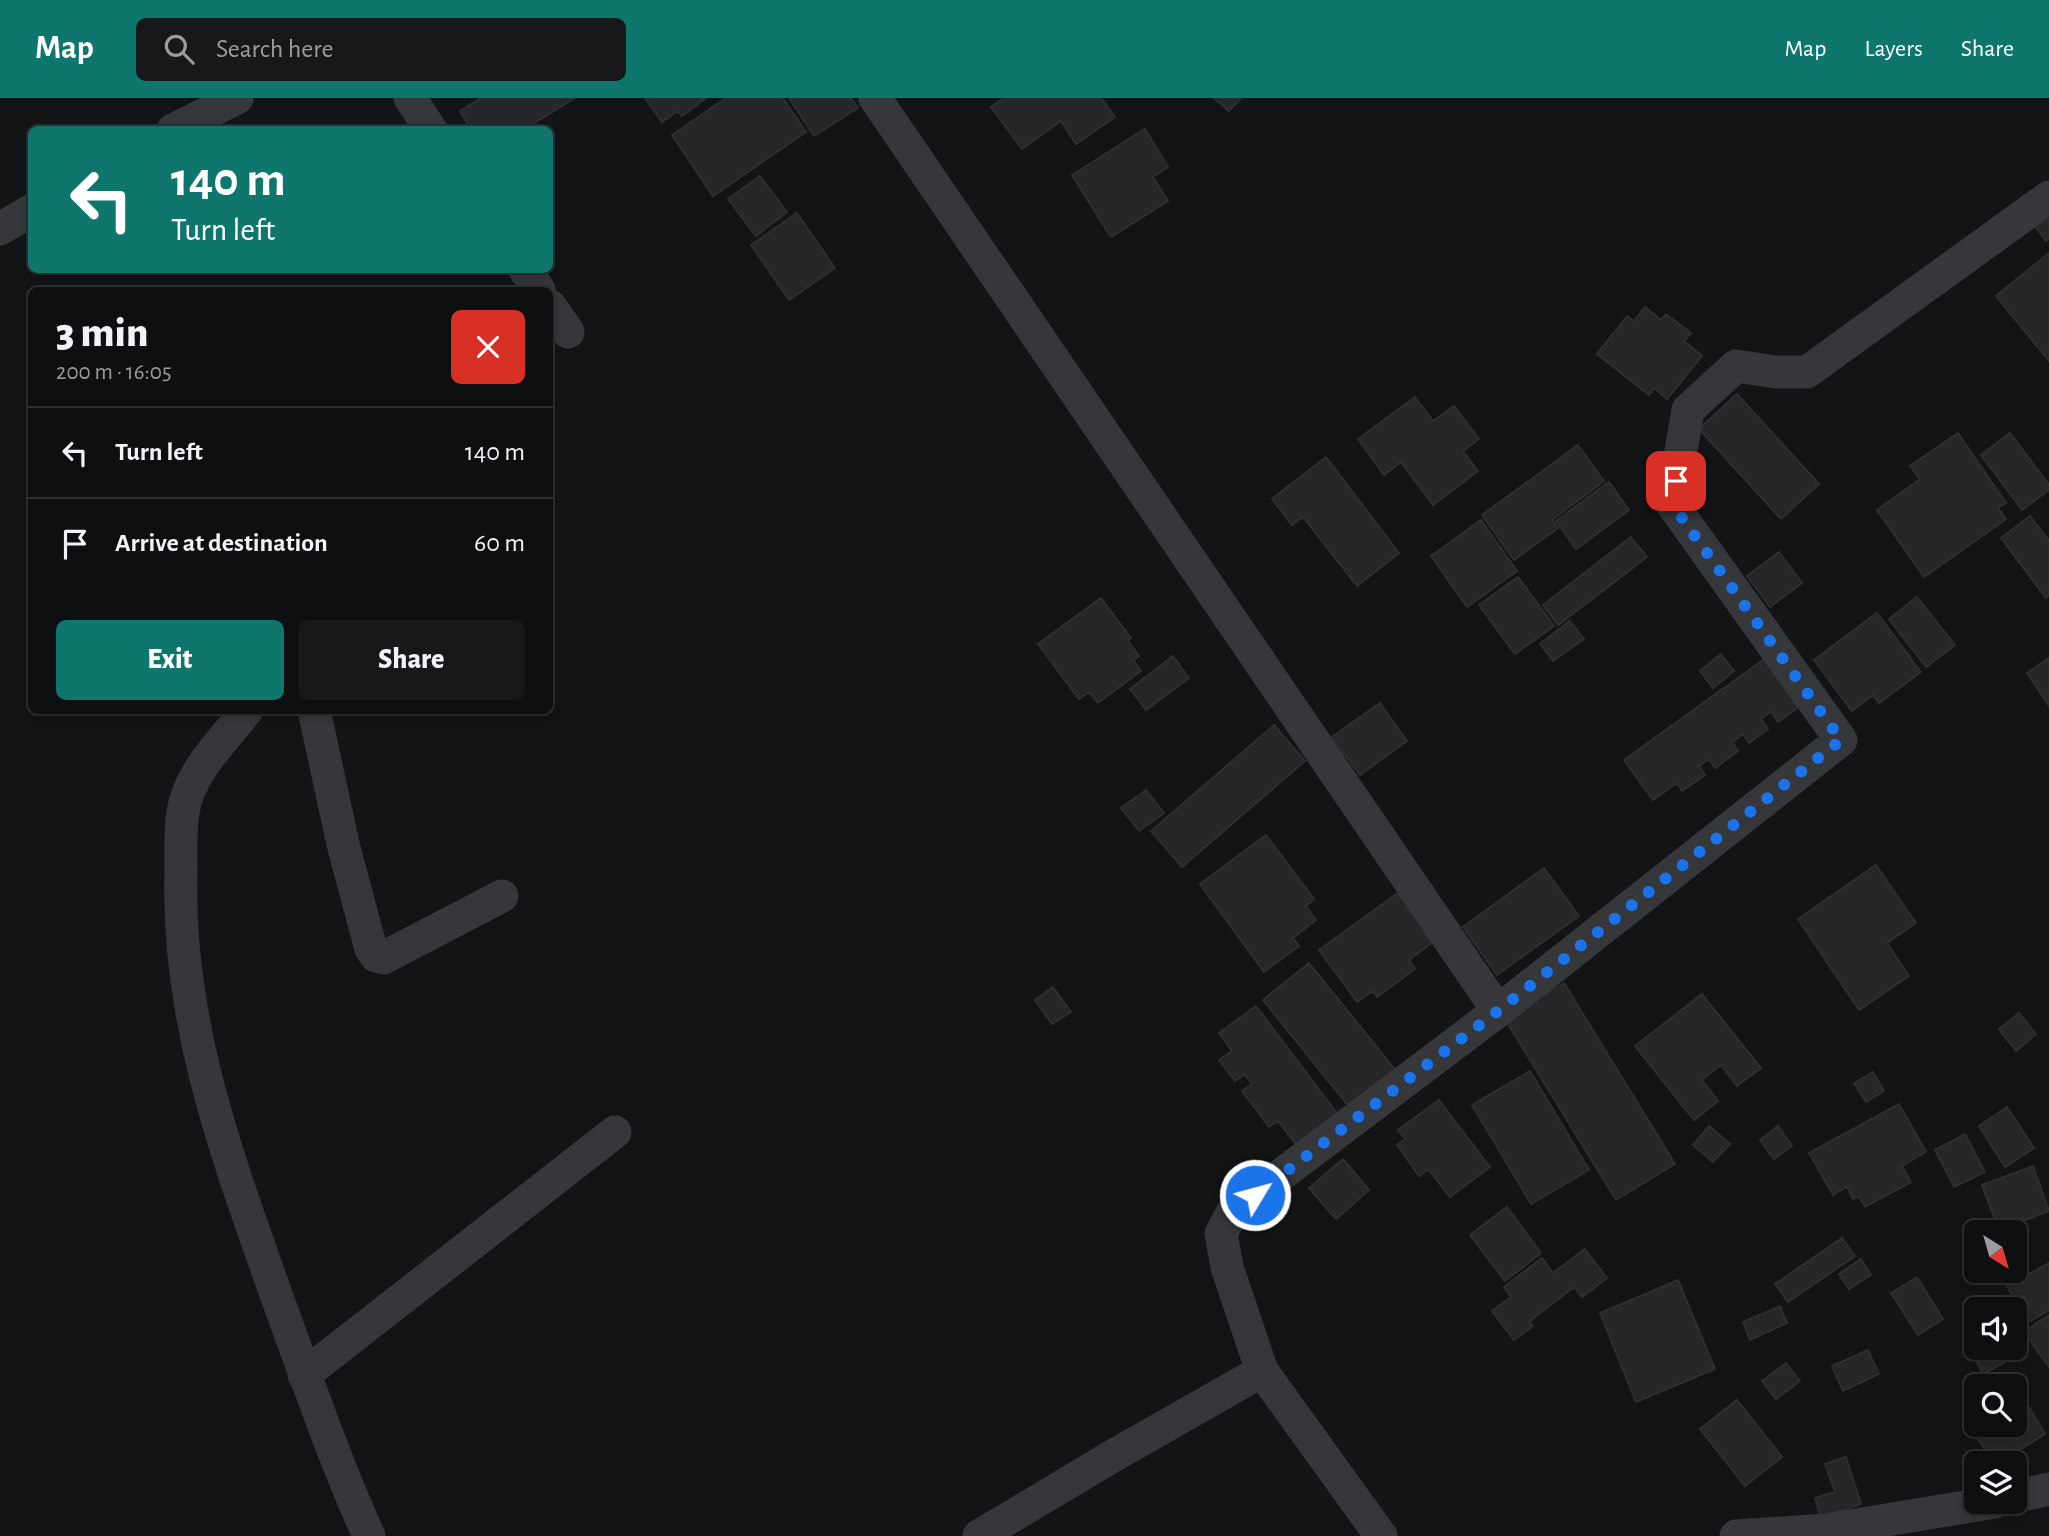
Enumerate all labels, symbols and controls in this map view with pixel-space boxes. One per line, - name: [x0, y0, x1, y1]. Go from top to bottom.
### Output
- search box: [136, 18, 626, 81]
- icon: search: [160, 30, 198, 68]
- text: Map: [35, 32, 94, 65]
- text: Search here: [216, 36, 334, 62]
- text: Map: [1784, 37, 1826, 61]
- text: Layers: [1864, 37, 1923, 61]
- text: Share: [1961, 37, 2014, 61]
- icon: left: [56, 154, 147, 245]
- text: 140 m: [171, 156, 286, 205]
- text: Turn left: [171, 214, 275, 246]
- button: close: [451, 310, 525, 384]
- text: 3 min: [56, 312, 148, 354]
- text: 200 m · 16:05: [56, 361, 172, 384]
- icon: left: [56, 434, 94, 472]
- text: Turn left: [115, 439, 203, 465]
- text: 140 m: [465, 439, 525, 465]
- pin: [1646, 451, 1706, 511]
- icon: arrive: [1657, 462, 1695, 500]
- icon: arrive: [56, 525, 94, 563]
- text: Arrive at destination: [115, 530, 328, 556]
- text: 60 m: [474, 530, 525, 556]
- button: Exit: [56, 620, 284, 700]
- button: Share: [298, 620, 525, 700]
- position arrow: [1218, 1158, 1292, 1232]
- north arrow: [1964, 1220, 2026, 1283]
- map controls: [1964, 1220, 2027, 1514]
- button: sound: [1964, 1297, 2027, 1360]
- button: search: [1964, 1374, 2027, 1437]
- button: layers: [1964, 1451, 2027, 1514]

